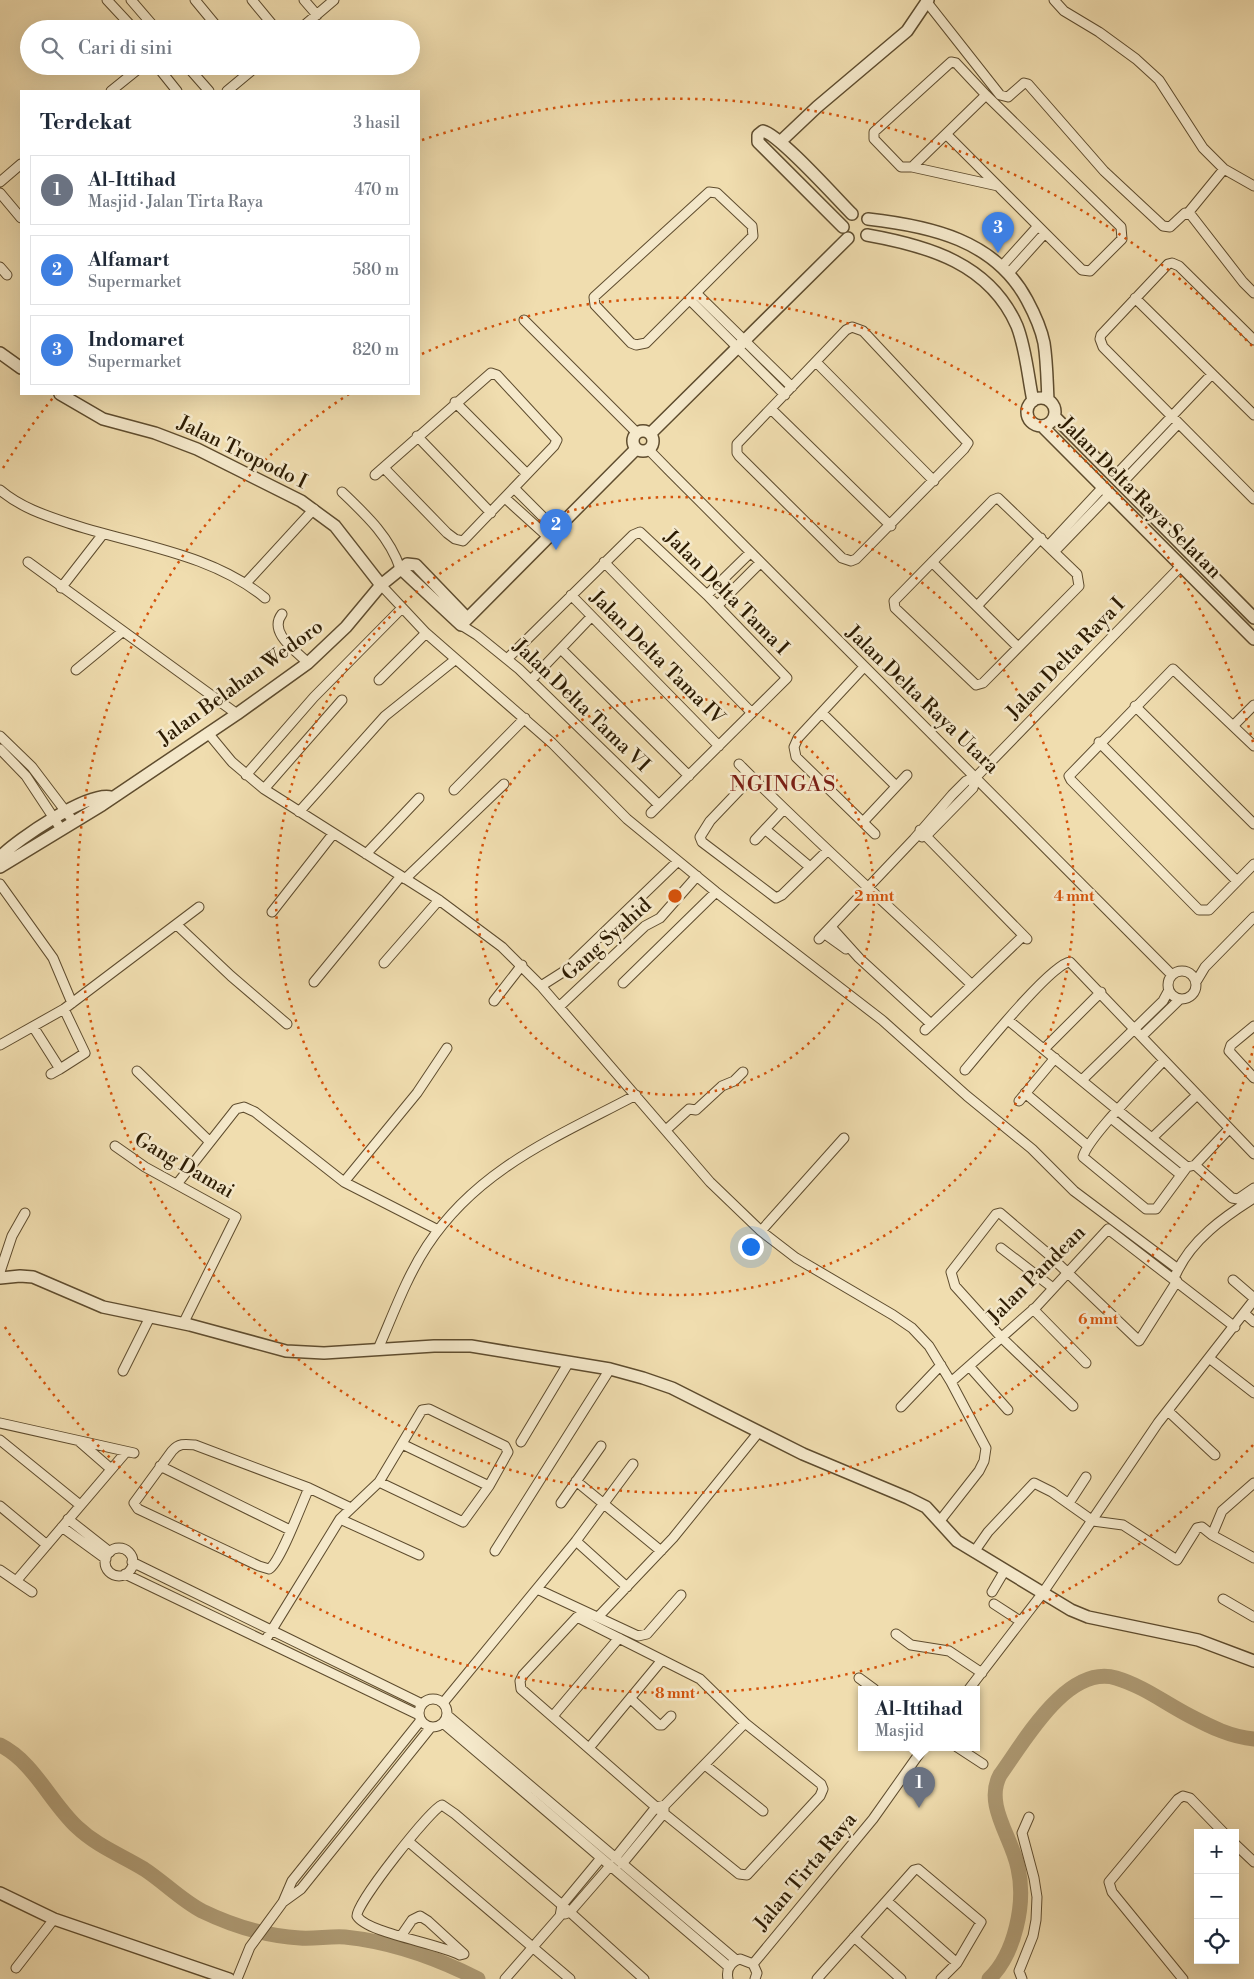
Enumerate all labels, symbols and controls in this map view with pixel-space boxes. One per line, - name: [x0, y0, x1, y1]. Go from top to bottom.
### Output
- search box: [20, 20, 420, 75]
- icon: search: [38, 34, 66, 62]
- text: Cari di sini: [78, 36, 173, 60]
- text: Terdekat: [40, 110, 131, 136]
- text: 3 hasil: [353, 113, 400, 133]
- text: Al-Ittihad: [88, 168, 176, 192]
- text: 1: [53, 180, 61, 200]
- text: 470 m: [355, 180, 399, 200]
- text: Masjid · Jalan Tirta Raya: [88, 192, 263, 212]
- pin: 3: [982, 212, 1014, 253]
- text: Alfamart: [88, 248, 169, 272]
- text: 2: [52, 260, 62, 280]
- text: 580 m: [352, 260, 399, 280]
- text: Supermarket: [88, 272, 182, 292]
- text: Indomaret: [88, 328, 184, 352]
- text: 3: [52, 340, 62, 360]
- text: 820 m: [352, 340, 399, 360]
- text: Supermarket: [88, 352, 182, 372]
- street label: Jalan Tropodo I: [172, 411, 311, 495]
- street label: Jalan Delta Raya Selatan: [1053, 411, 1226, 584]
- pin: 2: [540, 509, 572, 550]
- street label: Jalan Delta Tama I: [658, 525, 794, 661]
- street label: Jalan Delta Tama IV: [584, 585, 730, 731]
- street label: Jalan Delta Raya I: [1001, 593, 1131, 726]
- street label: Jalan Belahan Wedoro: [153, 615, 329, 752]
- street label: Jalan Delta Raya Utara: [840, 620, 1004, 780]
- street label: Jalan Delta Tama VI: [507, 634, 655, 778]
- district label: NGINGAS: [730, 771, 836, 798]
- centre of rings: [666, 887, 684, 905]
- text: 2 mnt: [854, 887, 895, 906]
- text: 4 mnt: [1054, 887, 1095, 906]
- street label: Gang Syahid: [557, 893, 657, 987]
- street label: Gang Damai: [130, 1127, 239, 1205]
- street label: Jalan Pandean: [982, 1221, 1091, 1330]
- your location: [738, 1234, 764, 1260]
- text: 6 mnt: [1078, 1310, 1119, 1329]
- text: 8 mnt: [655, 1684, 696, 1703]
- popup: [858, 1686, 980, 1751]
- text: Al-Ittihad: [875, 1697, 963, 1721]
- text: Masjid: [875, 1721, 924, 1741]
- pin: 1: [903, 1767, 935, 1808]
- street label: Jalan Tirta Raya: [749, 1807, 863, 1937]
- map controls: [1194, 1829, 1239, 1964]
- button: +: [1194, 1829, 1239, 1874]
- button: −: [1194, 1874, 1239, 1919]
- button: locate: [1194, 1919, 1239, 1964]

